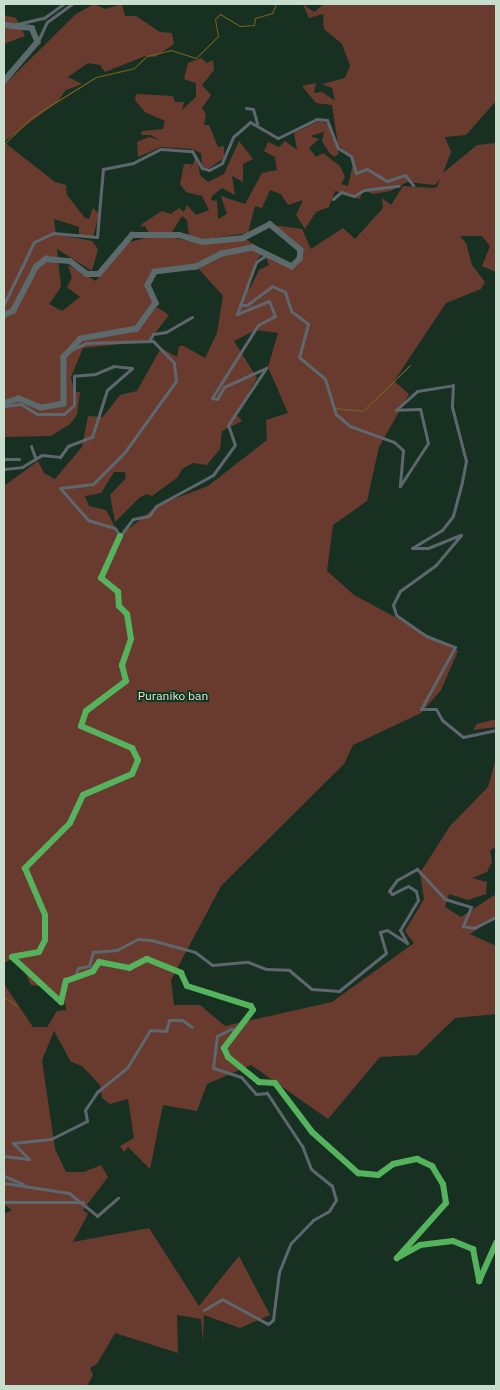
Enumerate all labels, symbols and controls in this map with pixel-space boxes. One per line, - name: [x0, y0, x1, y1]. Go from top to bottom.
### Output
- park label: Puraniko ban: [138, 689, 208, 703]

